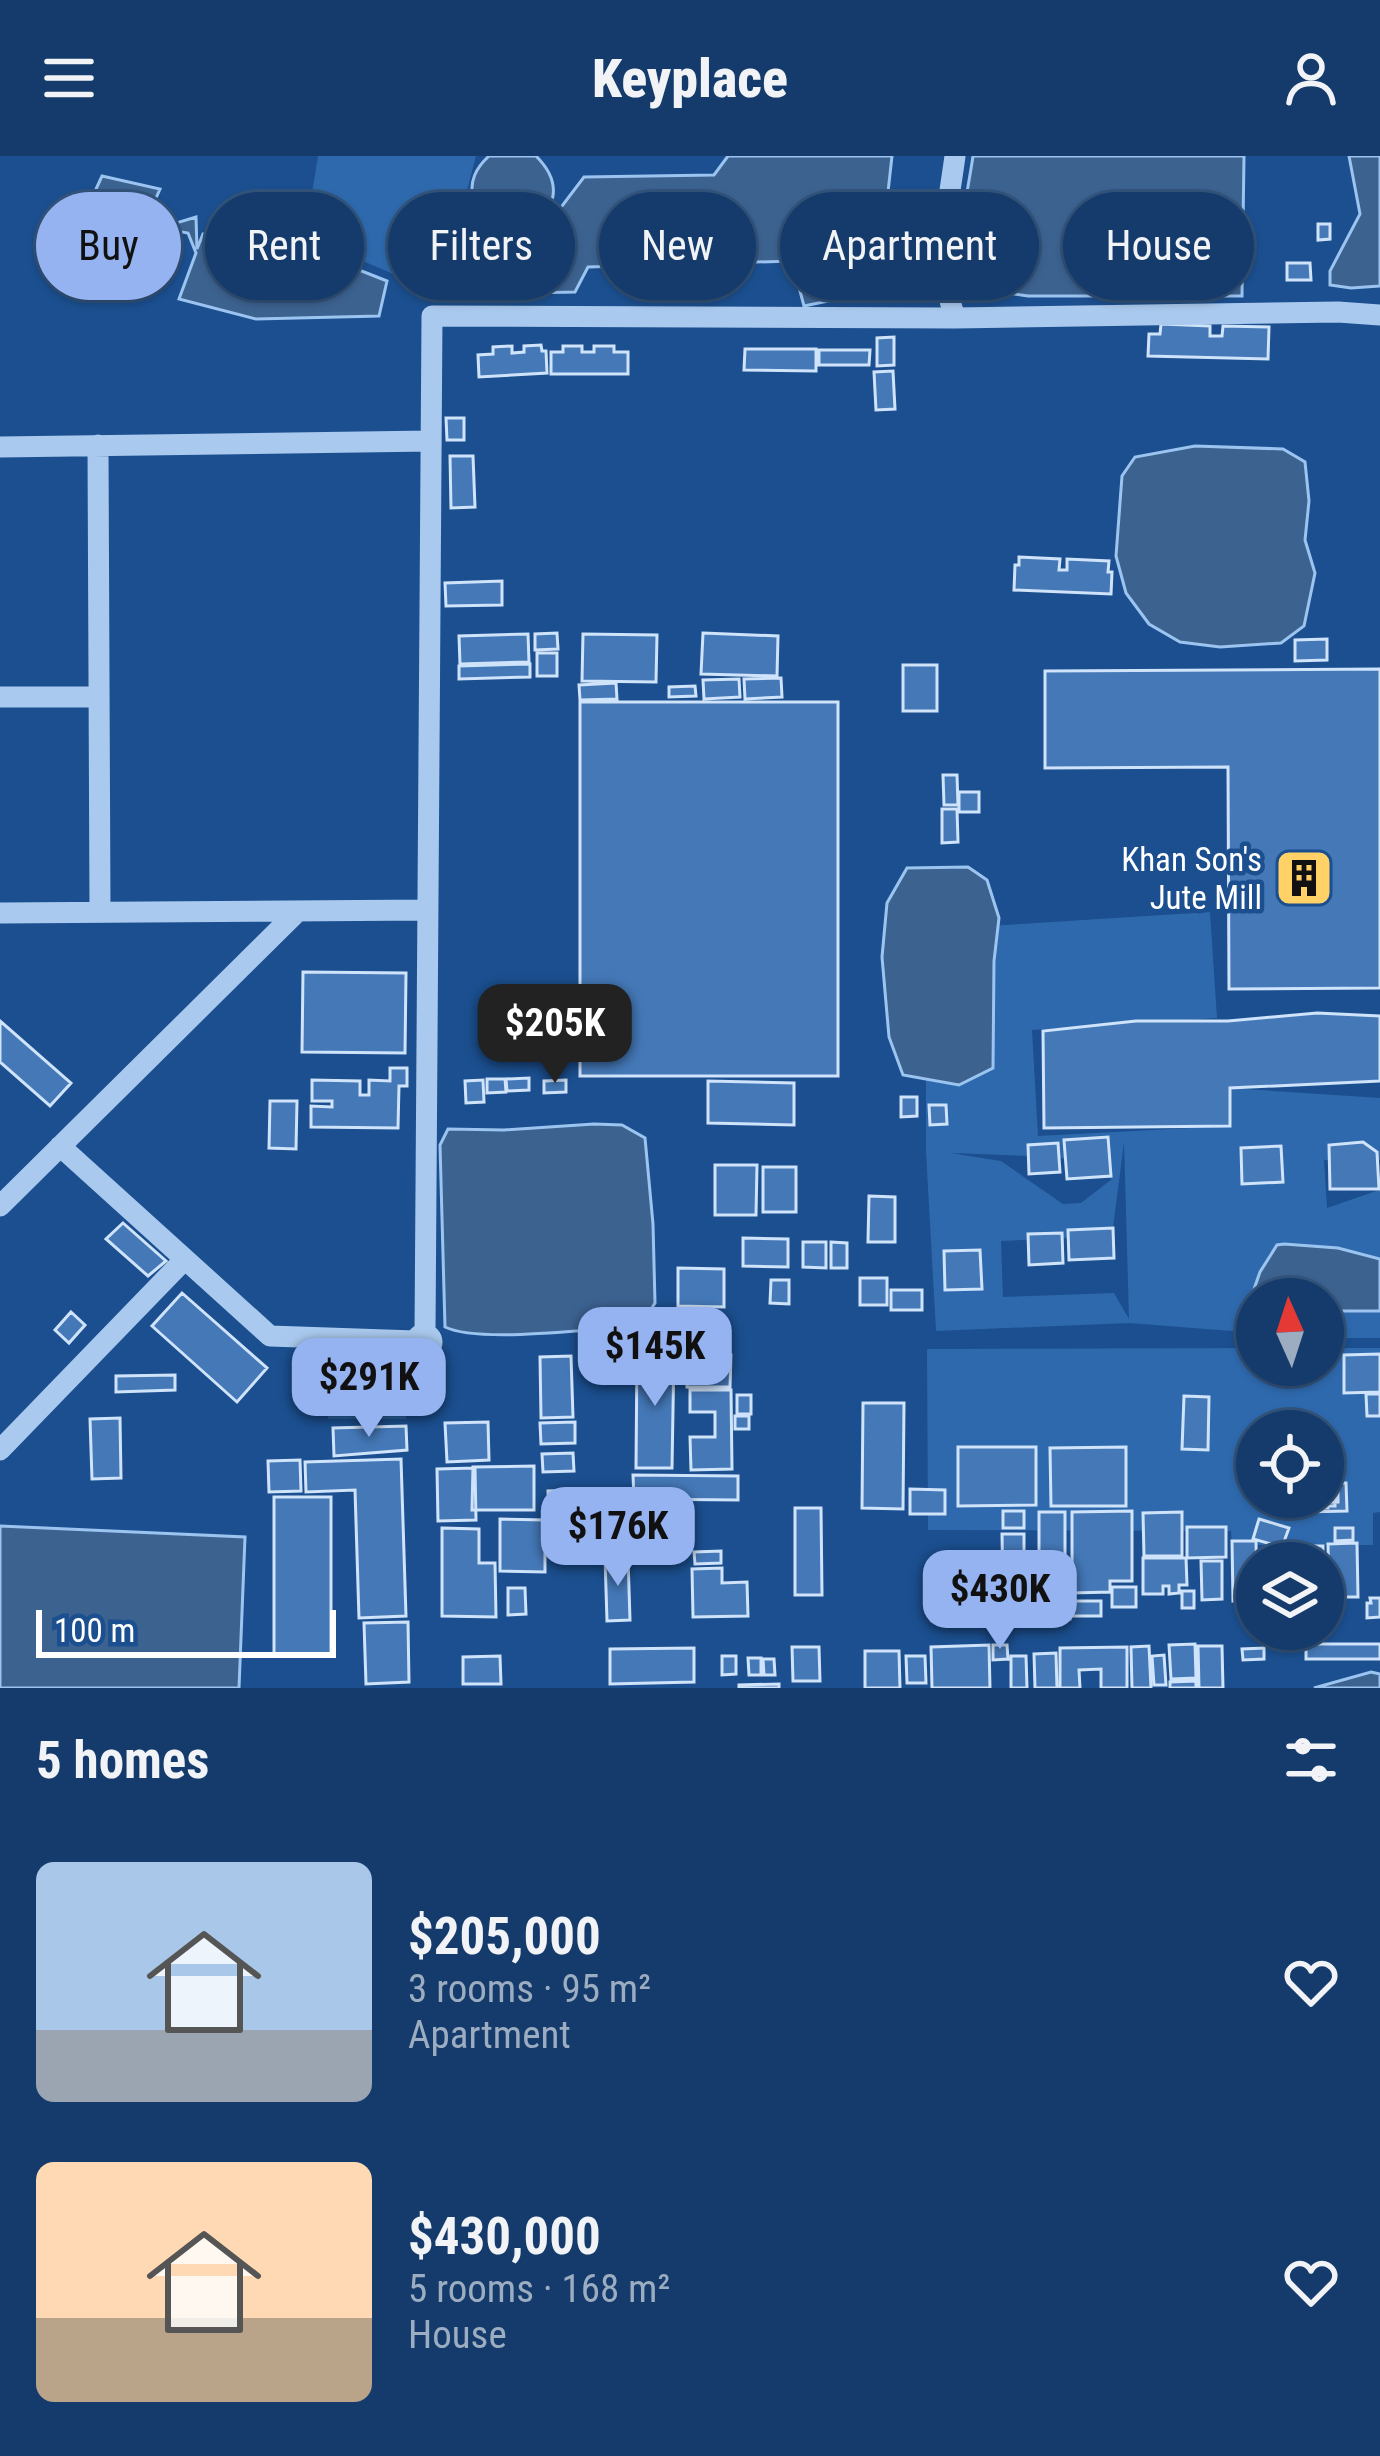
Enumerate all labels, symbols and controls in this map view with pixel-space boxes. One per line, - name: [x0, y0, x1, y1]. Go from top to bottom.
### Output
- icon: menu: [36, 45, 102, 111]
- icon: person: [1278, 45, 1344, 111]
- text: Keyplace: [592, 47, 788, 110]
- chip: Buy: [36, 192, 181, 300]
- chip: Rent: [205, 192, 364, 300]
- chip: Filters: [388, 192, 575, 300]
- chip: New: [599, 192, 756, 300]
- chip: Apartment: [780, 192, 1039, 300]
- chip: House: [1063, 192, 1254, 300]
- place label: Khan Son's Jute Mill: [1121, 840, 1262, 917]
- building icon: Khan Son's Jute Mill: [1273, 847, 1335, 909]
- pin: $205K: [471, 984, 639, 1086]
- text: $205K: [505, 1000, 605, 1046]
- north arrow: [1236, 1278, 1344, 1386]
- map controls: [1236, 1278, 1344, 1650]
- pin: $145K: [571, 1307, 739, 1409]
- text: $145K: [605, 1323, 705, 1369]
- pin: $291K: [285, 1338, 453, 1440]
- text: $291K: [319, 1354, 419, 1400]
- button: locate: [1236, 1410, 1344, 1518]
- pin: $176K: [534, 1487, 702, 1589]
- text: $176K: [568, 1503, 668, 1549]
- button: layers: [1236, 1542, 1344, 1650]
- pin: $430K: [916, 1550, 1084, 1652]
- text: $430K: [950, 1566, 1050, 1612]
- scale bar: [36, 1604, 336, 1657]
- text: 100 m: [54, 1611, 135, 1650]
- icon: filters: [1278, 1727, 1344, 1793]
- text: 5 homes: [36, 1731, 209, 1790]
- text: $205,000: [408, 1907, 601, 1966]
- icon: home: [132, 1910, 276, 2054]
- icon: heart: [1278, 1949, 1344, 2015]
- text: 3 rooms · 95 m²: [408, 1966, 651, 2012]
- text: Apartment: [408, 2012, 571, 2058]
- text: $430,000: [408, 2207, 601, 2266]
- icon: home: [132, 2210, 276, 2354]
- icon: heart: [1278, 2249, 1344, 2315]
- text: 5 rooms · 168 m²: [408, 2266, 670, 2312]
- text: House: [408, 2312, 507, 2358]

